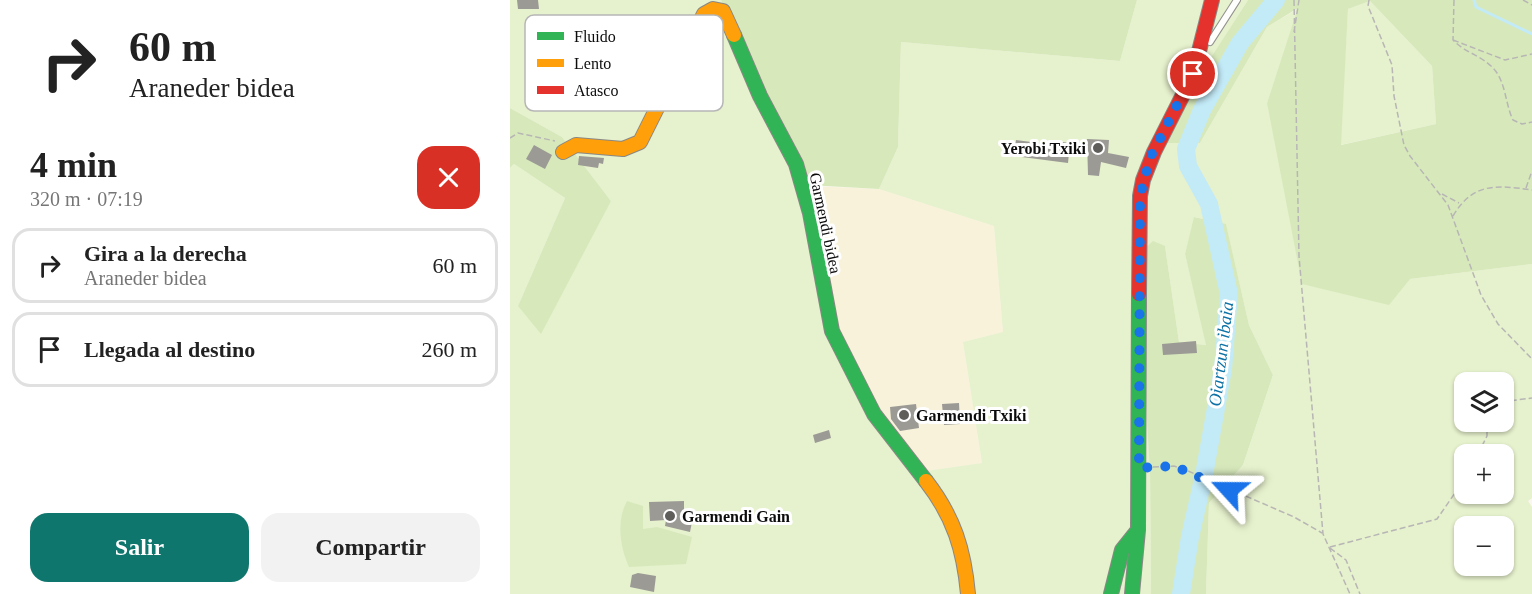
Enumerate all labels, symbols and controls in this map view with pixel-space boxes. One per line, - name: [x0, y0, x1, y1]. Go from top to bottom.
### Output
- legend: [525, 15, 723, 111]
- icon: right: [30, 24, 108, 102]
- text: 60 m: [129, 24, 217, 70]
- text: Fluido: [574, 28, 616, 45]
- pin: [1167, 48, 1218, 99]
- text: Lento: [574, 55, 611, 72]
- icon: arrive: [1176, 57, 1209, 90]
- text: Araneder bidea: [129, 73, 295, 103]
- text: Atasco: [574, 82, 618, 99]
- place label: Yerobi Txiki: [1001, 140, 1087, 157]
- marker: Yerobi Txiki: [1091, 141, 1105, 155]
- text: 4 min: [30, 145, 117, 185]
- button: close: [417, 146, 480, 209]
- street label: Garmendi bidea: [807, 171, 844, 275]
- text: 320 m · 07:19: [30, 188, 143, 210]
- text: Gira a la derecha: [84, 241, 247, 266]
- icon: right: [33, 249, 66, 282]
- text: 60 m: [432, 253, 477, 278]
- text: Araneder bidea: [84, 267, 207, 289]
- water label: Oiartzun ibaia: [1205, 300, 1237, 408]
- icon: arrive: [33, 333, 66, 366]
- text: Llegada al destino: [84, 337, 255, 362]
- text: 260 m: [421, 337, 477, 362]
- map controls: [1454, 372, 1514, 576]
- button: layers: [1454, 372, 1514, 432]
- place label: Garmendi Txiki: [916, 407, 1027, 424]
- marker: Garmendi Txiki: [897, 408, 911, 422]
- button: +: [1454, 444, 1514, 504]
- position arrow: [1197, 458, 1261, 522]
- place label: Garmendi Gain: [682, 508, 790, 525]
- marker: Garmendi Gain: [663, 509, 677, 523]
- button: Salir: [30, 513, 249, 582]
- button: Compartir: [261, 513, 480, 582]
- button: −: [1454, 516, 1514, 576]

